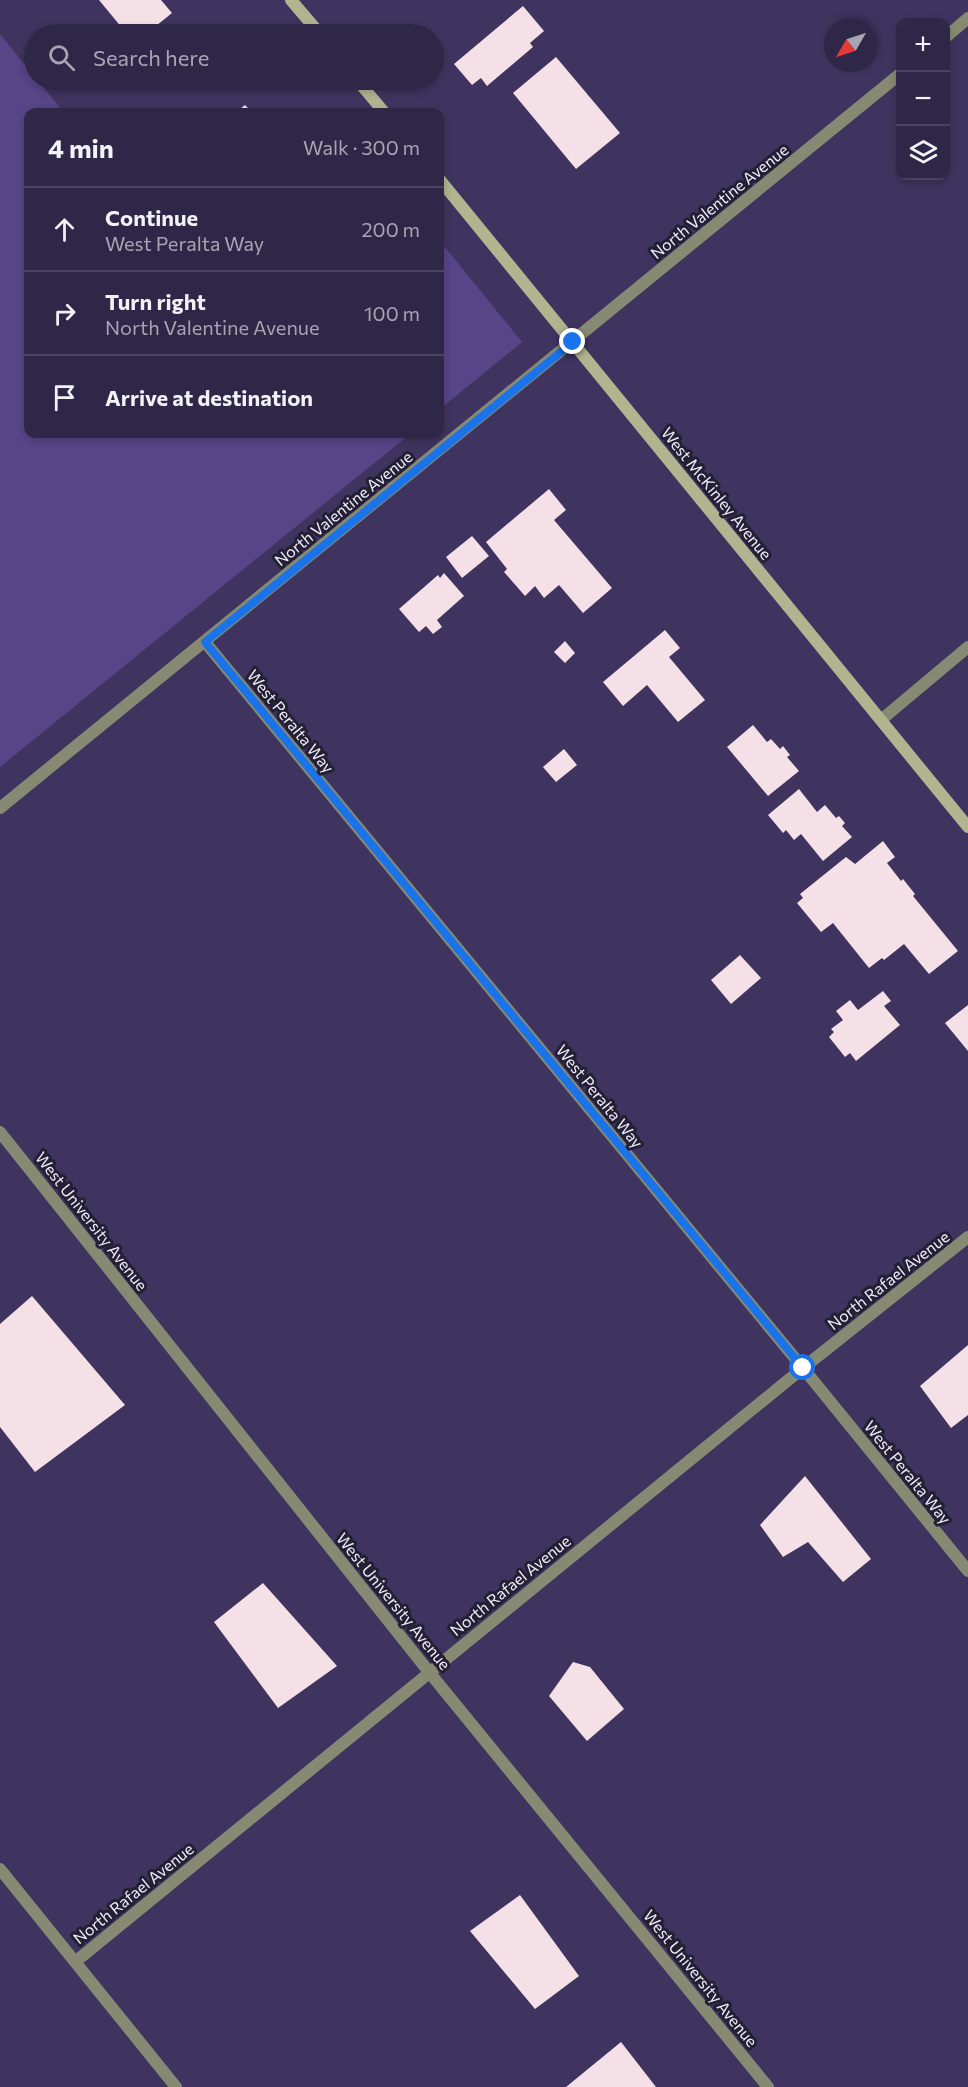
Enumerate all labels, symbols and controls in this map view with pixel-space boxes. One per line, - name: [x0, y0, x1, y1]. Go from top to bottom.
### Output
- north arrow: [824, 18, 878, 72]
- map controls: [896, 18, 950, 180]
- button: +: [896, 18, 950, 72]
- search box: [24, 24, 444, 90]
- icon: search: [45, 41, 78, 74]
- text: Search here: [93, 44, 209, 71]
- button: −: [896, 72, 950, 126]
- button: layers: [896, 126, 950, 180]
- text: 4 min: [48, 132, 114, 163]
- text: Walk · 300 m: [303, 135, 420, 159]
- street label: North Valentine Avenue: [646, 140, 792, 262]
- text: Continue: [105, 204, 198, 231]
- icon: ahead: [48, 213, 81, 246]
- text: 200 m: [362, 217, 420, 241]
- text: West Peralta Way: [105, 231, 264, 255]
- text: Turn right: [105, 288, 206, 315]
- icon: right: [48, 297, 81, 330]
- text: 100 m: [364, 301, 420, 325]
- text: North Valentine Avenue: [105, 315, 320, 339]
- route end: [559, 328, 585, 354]
- icon: arrive: [48, 381, 81, 414]
- text: Arrive at destination: [105, 384, 313, 411]
- street label: West McKinley Avenue: [658, 423, 776, 563]
- street label: North Valentine Avenue: [270, 447, 416, 569]
- street label: West Peralta Way: [244, 666, 338, 776]
- street label: West Peralta Way: [553, 1041, 647, 1151]
- street label: West University Avenue: [32, 1148, 152, 1294]
- street label: North Rafael Avenue: [823, 1227, 953, 1333]
- route start: [789, 1354, 815, 1380]
- street label: West Peralta Way: [861, 1417, 955, 1527]
- street label: West University Avenue: [333, 1529, 455, 1673]
- street label: North Rafael Avenue: [446, 1531, 574, 1639]
- street label: North Rafael Avenue: [69, 1839, 197, 1947]
- street label: West University Avenue: [640, 1906, 762, 2050]

